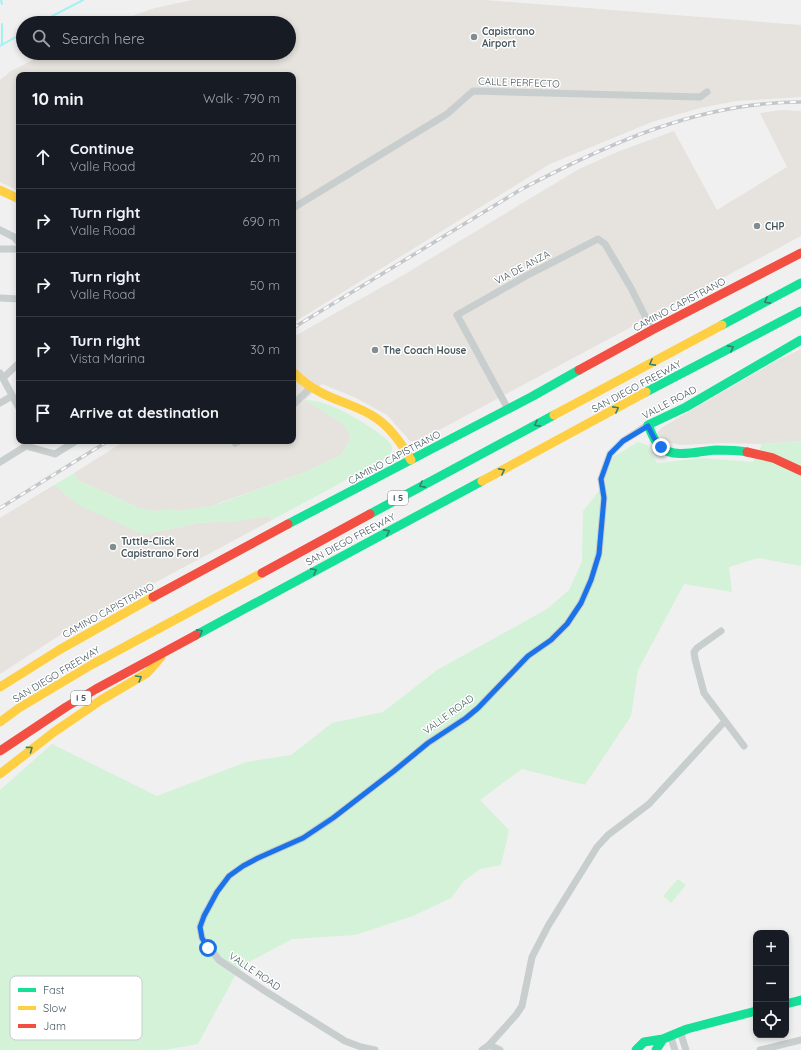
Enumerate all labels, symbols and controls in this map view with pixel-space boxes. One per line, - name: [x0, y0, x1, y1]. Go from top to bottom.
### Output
- search box: [16, 16, 296, 60]
- place label: Capistrano Airport: [482, 25, 535, 50]
- icon: search: [30, 27, 52, 49]
- text: Search here: [62, 29, 145, 48]
- marker: Capistrano Airport: [469, 32, 479, 42]
- street label: CALLE PERFECTO: [478, 75, 560, 90]
- text: 10 min: [32, 88, 84, 109]
- text: Walk · 790 m: [203, 90, 280, 106]
- text: Continue: [70, 139, 134, 158]
- icon: ahead: [32, 146, 54, 168]
- text: 20 m: [250, 149, 280, 165]
- text: Valle Road: [70, 158, 135, 174]
- text: Turn right: [70, 203, 141, 222]
- icon: right: [32, 210, 54, 232]
- text: 690 m: [243, 213, 280, 229]
- place label: CHP: [765, 220, 785, 233]
- marker: CHP: [752, 221, 762, 231]
- text: Valle Road: [70, 222, 135, 238]
- street label: VIA DE ANZA: [492, 247, 553, 287]
- text: Turn right: [70, 267, 141, 286]
- icon: right: [32, 274, 54, 296]
- street label: CAMINO CAPISTRANO: [631, 274, 728, 334]
- text: 50 m: [250, 277, 280, 293]
- text: Valle Road: [70, 286, 135, 302]
- one-way arrow: [763, 297, 771, 304]
- text: Turn right: [70, 331, 141, 350]
- icon: right: [32, 338, 54, 360]
- text: 30 m: [250, 341, 280, 357]
- place label: The Coach House: [383, 344, 467, 357]
- marker: The Coach House: [370, 345, 380, 355]
- one-way arrow: [727, 345, 734, 353]
- text: Vista Marina: [70, 350, 145, 366]
- street label: SAN DIEGO FREEWAY: [589, 357, 684, 416]
- one-way arrow: [649, 358, 656, 365]
- street label: VALLE ROAD: [640, 383, 699, 422]
- icon: arrive: [32, 402, 54, 424]
- text: Arrive at destination: [70, 403, 219, 422]
- one-way arrow: [612, 406, 619, 414]
- one-way arrow: [534, 419, 541, 426]
- street label: CAMINO CAPISTRANO: [346, 427, 443, 487]
- route end: [652, 438, 670, 456]
- one-way arrow: [497, 468, 505, 475]
- one-way arrow: [419, 480, 427, 488]
- road number: I 5: [388, 491, 408, 505]
- street label: SAN DIEGO FREEWAY: [303, 510, 398, 569]
- one-way arrow: [383, 529, 390, 537]
- place label: Tuttle-Click Capistrano Ford: [121, 535, 199, 560]
- marker: Tuttle-Click Capistrano Ford: [108, 542, 118, 552]
- one-way arrow: [310, 568, 317, 576]
- street label: CAMINO CAPISTRANO: [60, 580, 157, 641]
- one-way arrow: [196, 630, 203, 637]
- street label: SAN DIEGO FREEWAY: [10, 643, 103, 706]
- one-way arrow: [135, 675, 142, 683]
- road number: I 5: [71, 691, 91, 705]
- street label: VALLE ROAD: [420, 692, 476, 737]
- one-way arrow: [26, 747, 33, 754]
- map controls: [753, 930, 789, 1038]
- button: +: [753, 930, 789, 966]
- route start: [199, 939, 217, 957]
- street label: VALLE ROAD: [226, 949, 283, 993]
- button: −: [753, 966, 789, 1002]
- legend: [10, 976, 142, 1040]
- text: Fast: [43, 983, 65, 997]
- text: Slow: [43, 1001, 67, 1015]
- button: locate: [753, 1002, 789, 1038]
- text: Jam: [43, 1019, 66, 1033]

